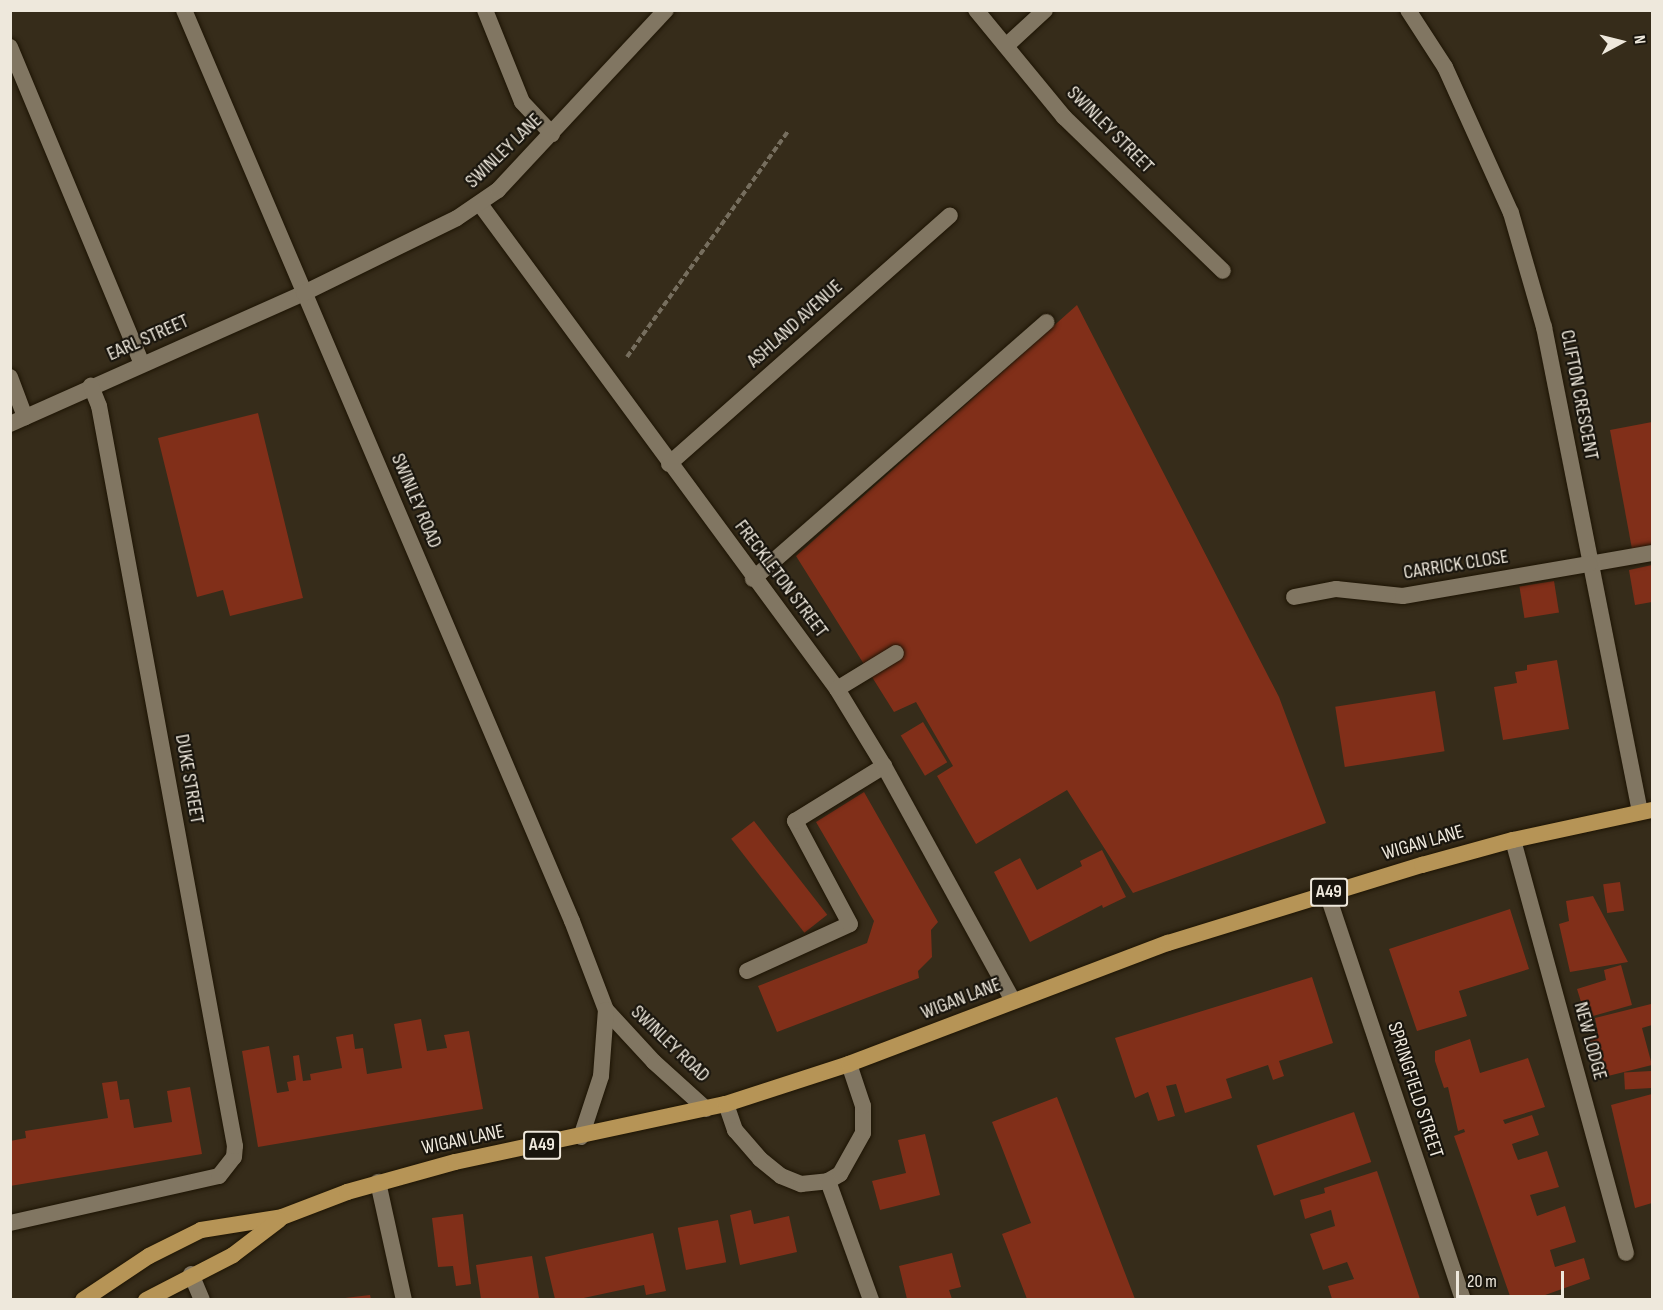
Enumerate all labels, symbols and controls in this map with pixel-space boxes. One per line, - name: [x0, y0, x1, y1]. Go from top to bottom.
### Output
- north arrow: [1591, 12, 1651, 72]
- text: N: [1629, 34, 1649, 45]
- street label: SWINLEY STREET: [1061, 81, 1159, 179]
- street label: SWINLEY LANE: [461, 108, 547, 194]
- street label: ASHLAND AVENUE: [742, 275, 848, 373]
- street label: EARL STREET: [103, 309, 193, 367]
- street label: CLIFTON CRESCENT: [1555, 328, 1603, 462]
- street label: SWINLEY ROAD: [385, 450, 447, 552]
- street label: FRECKLETON STREET: [729, 516, 833, 642]
- street label: CARRICK CLOSE: [1402, 545, 1510, 585]
- street label: DUKE STREET: [169, 732, 209, 826]
- street label: WIGAN LANE: [1380, 820, 1466, 866]
- road number: A49: [1310, 877, 1348, 907]
- street label: WIGAN LANE: [918, 973, 1004, 1025]
- street label: NEW LODGE: [1568, 999, 1612, 1083]
- street label: SWINLEY ROAD: [626, 1001, 714, 1087]
- street label: SPRINGFIELD STREET: [1382, 1019, 1448, 1161]
- street label: WIGAN LANE: [420, 1120, 506, 1160]
- road number: A49: [522, 1130, 562, 1160]
- scale bar: [1459, 1259, 1567, 1297]
- text: 20 m: [1467, 1271, 1497, 1292]

